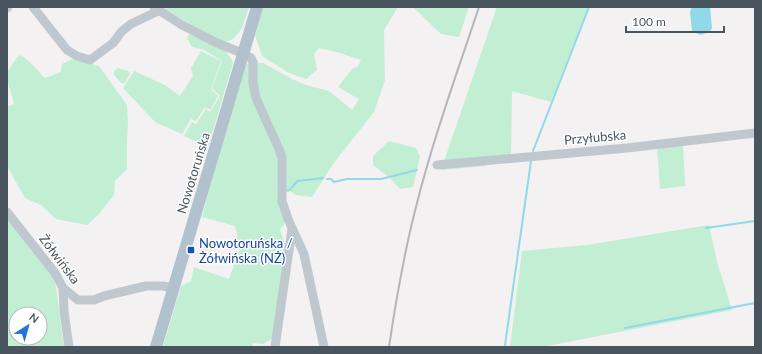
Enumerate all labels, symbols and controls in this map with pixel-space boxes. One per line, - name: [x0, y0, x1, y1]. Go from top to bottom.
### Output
- scale bar: [626, 8, 724, 34]
- text: 100 m: [632, 14, 666, 29]
- street label: Przyłubska: [563, 126, 627, 148]
- street label: Nowotoruńska: [173, 130, 213, 216]
- street label: Żółwińska: [36, 231, 84, 287]
- place label: Nowotoruńska / Żółwińska (NŻ): [199, 235, 293, 266]
- marker: Nowotoruńska / Żółwińska (NŻ): [186, 245, 196, 255]
- north arrow: [8, 306, 48, 346]
- text: N: [27, 310, 42, 325]

